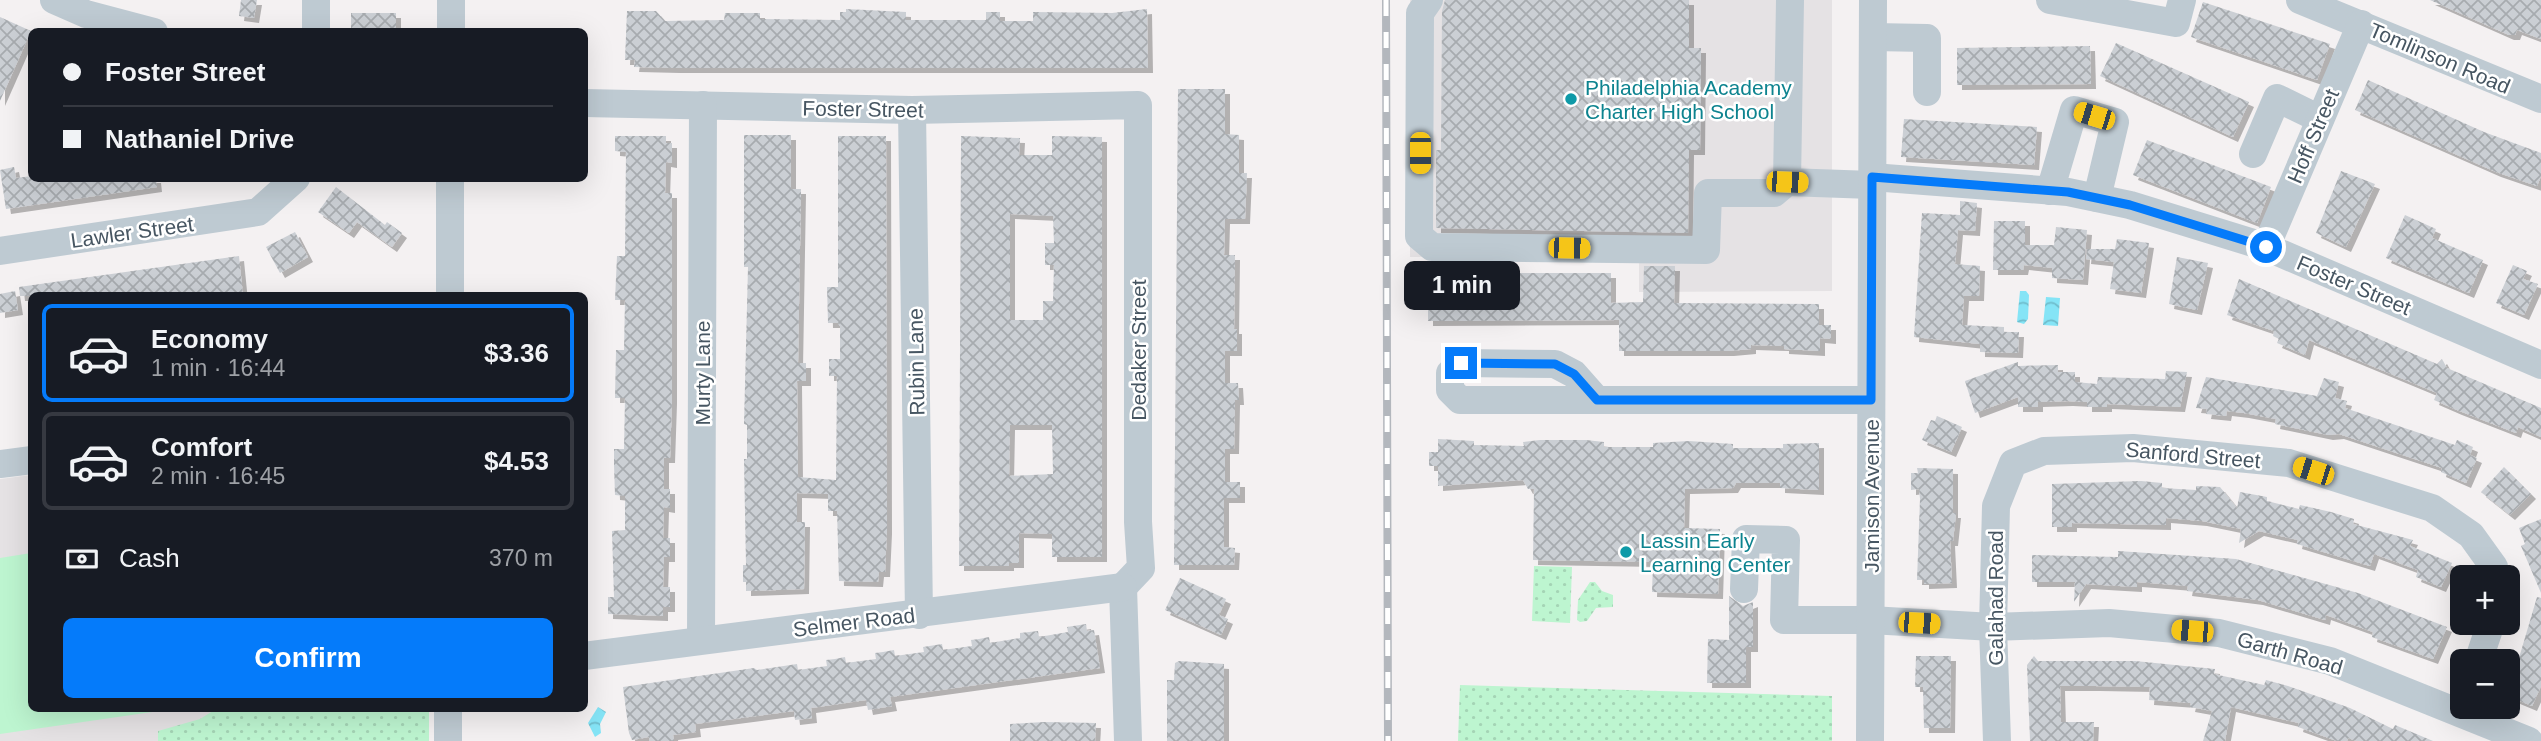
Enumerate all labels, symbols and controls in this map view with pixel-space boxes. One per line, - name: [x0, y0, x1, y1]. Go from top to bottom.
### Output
- street label: Tomlinson Road: [2366, 18, 2514, 98]
- text: Foster Street: [105, 57, 265, 87]
- place label: Philadelphia Academy Charter High School: [1585, 76, 1792, 123]
- street label: Hoff Street: [2283, 85, 2343, 187]
- marker: Philadelphia Academy Charter High School: [1563, 91, 1579, 107]
- street label: Foster Street: [802, 96, 924, 122]
- car: [2071, 100, 2118, 132]
- text: Nathaniel Drive: [105, 124, 294, 154]
- car: [1410, 132, 1431, 174]
- car: [1766, 171, 1809, 193]
- street label: Lawler Street: [69, 212, 195, 252]
- route start: [2250, 231, 2282, 263]
- car: [1548, 237, 1591, 259]
- street label: Foster Street: [2294, 251, 2415, 319]
- callout: 1 min: [1403, 262, 1519, 310]
- text: 1 min: [1432, 272, 1492, 298]
- street label: Dedaker Street: [1127, 279, 1150, 421]
- street label: Rubin Lane: [904, 308, 928, 416]
- street label: Murty Lane: [691, 320, 714, 426]
- icon: car: [67, 322, 130, 385]
- text: Economy: [151, 324, 268, 354]
- text: $3.36: [484, 338, 549, 368]
- route end: [1445, 347, 1477, 379]
- text: 1 min · 16:44: [151, 355, 285, 381]
- street label: Jamison Avenue: [1860, 419, 1883, 573]
- icon: car: [67, 430, 130, 493]
- text: Comfort: [151, 432, 252, 462]
- street label: Sanford Street: [2125, 438, 2262, 472]
- text: $4.53: [484, 446, 549, 476]
- car: [2290, 455, 2337, 487]
- text: 2 min · 16:45: [151, 463, 285, 489]
- place label: Lassin Early Learning Center: [1640, 529, 1791, 576]
- street label: Galahad Road: [1984, 530, 2007, 666]
- icon: cash: [63, 540, 101, 578]
- text: Cash: [119, 543, 180, 573]
- marker: Lassin Early Learning Center: [1618, 544, 1634, 560]
- text: 370 m: [489, 545, 553, 571]
- map controls: [2450, 565, 2520, 719]
- button: +: [2450, 565, 2520, 635]
- street label: Selmer Road: [792, 603, 916, 641]
- car: [1898, 611, 1941, 635]
- button: Confirm: [63, 618, 553, 698]
- car: [2171, 619, 2214, 643]
- street label: Garth Road: [2235, 627, 2345, 679]
- button: −: [2450, 649, 2520, 719]

